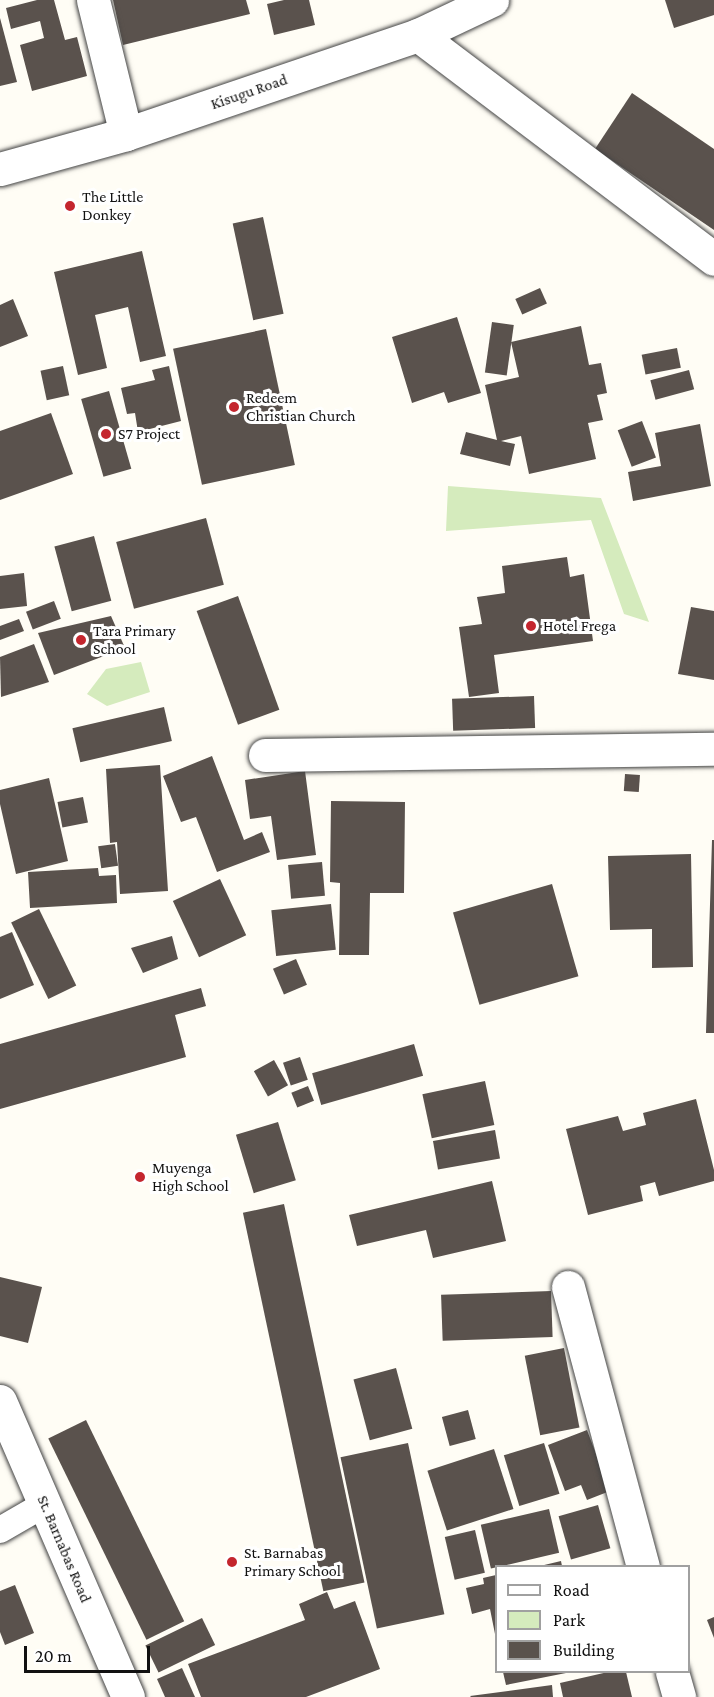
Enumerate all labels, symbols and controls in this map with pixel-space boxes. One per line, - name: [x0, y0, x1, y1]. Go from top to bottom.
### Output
- street label: Kisugu Road: [208, 70, 290, 114]
- place label: The Little Donkey: [82, 187, 143, 225]
- marker: The Little Donkey: [63, 199, 77, 213]
- place label: Redeem Christian Church: [246, 388, 356, 426]
- marker: Redeem Christian Church: [227, 400, 241, 414]
- place label: S7 Project: [118, 424, 180, 444]
- marker: S7 Project: [99, 427, 113, 441]
- place label: Hotel Frega: [543, 616, 616, 636]
- marker: Hotel Frega: [524, 619, 538, 633]
- place label: Tara Primary School: [93, 621, 176, 659]
- marker: Tara Primary School: [74, 633, 88, 647]
- place label: Muyenga High School: [152, 1158, 229, 1196]
- marker: Muyenga High School: [133, 1170, 147, 1184]
- street label: St. Barnabas Road: [33, 1492, 95, 1606]
- place label: St. Barnabas Primary School: [244, 1543, 341, 1581]
- marker: St. Barnabas Primary School: [225, 1555, 239, 1569]
- legend: [495, 1565, 690, 1673]
- text: Road: [553, 1580, 590, 1600]
- text: Park: [553, 1610, 585, 1630]
- scale bar: [27, 1634, 153, 1672]
- text: Building: [553, 1640, 614, 1660]
- text: 20 m: [35, 1646, 72, 1666]

